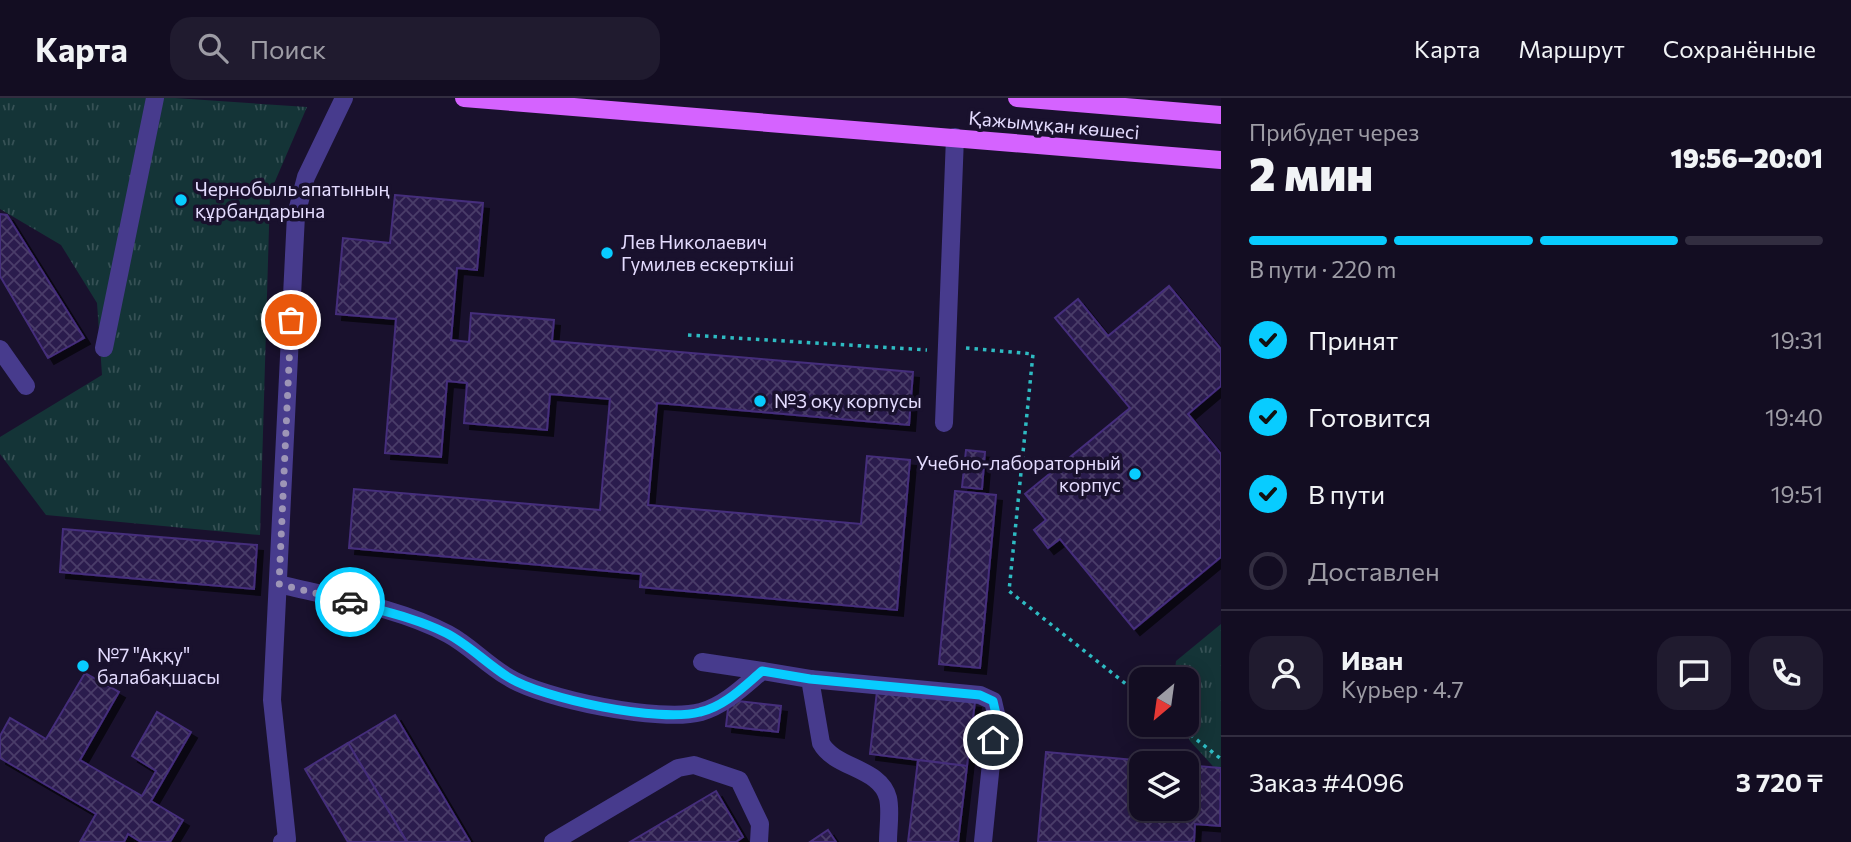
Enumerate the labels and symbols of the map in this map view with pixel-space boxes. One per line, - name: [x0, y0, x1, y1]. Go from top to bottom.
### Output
- street label: Қажымұқан көшесі: [968, 106, 1140, 143]
- place label: Чернобыль апатының құрбандарына: [195, 177, 390, 222]
- marker: Чернобыль апатының құрбандарына: [173, 192, 189, 208]
- place label: Лев Николаевич Гумилев ескерткіші: [621, 230, 794, 275]
- marker: Лев Николаевич Гумилев ескерткіші: [599, 245, 615, 261]
- pin: [261, 290, 321, 350]
- place label: №3 оқу корпусы: [774, 389, 922, 412]
- marker: №3 оқу корпусы: [752, 393, 768, 409]
- place label: Учебно-лабораторный корпус: [916, 451, 1121, 496]
- marker: Учебно-лабораторный корпус: [1127, 466, 1143, 482]
- courier: [315, 567, 385, 637]
- place label: №7 "Аққу" балабақшасы: [97, 643, 220, 688]
- marker: №7 "Аққу" балабақшасы: [75, 658, 91, 674]
- north arrow: [1129, 667, 1199, 737]
- pin: [963, 710, 1023, 770]

